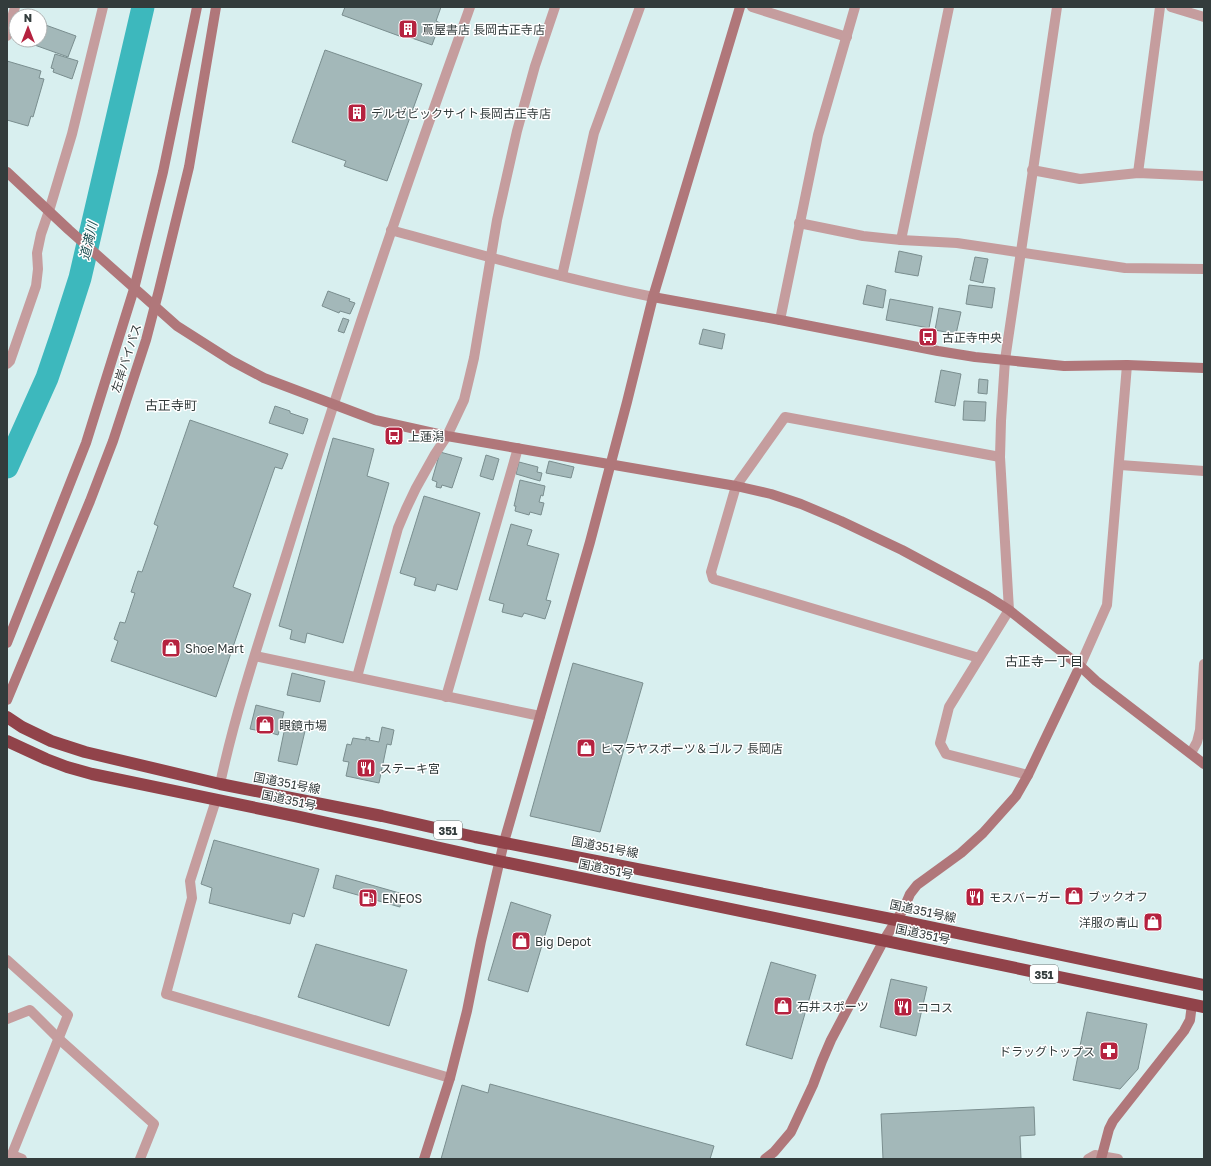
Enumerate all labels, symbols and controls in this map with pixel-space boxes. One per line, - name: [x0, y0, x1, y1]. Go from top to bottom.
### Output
- north arrow: [8, 8, 48, 48]
- text: N: [24, 11, 32, 24]
- building icon: 蔦屋書店 長岡古正寺店: [397, 18, 419, 40]
- place label: 蔦屋書店 長岡古正寺店: [422, 22, 545, 37]
- building icon: デルゼビックサイト長岡古正寺店: [346, 102, 368, 124]
- place label: デルゼビックサイト長岡古正寺店: [371, 106, 551, 121]
- water label: 道満川: [76, 218, 101, 262]
- street label: 左岸バイパス: [108, 322, 144, 394]
- bus stop icon: 古正寺中央: [917, 326, 939, 348]
- place label: 古正寺中央: [942, 330, 1002, 345]
- district label: 古正寺町: [145, 397, 197, 413]
- bus stop icon: 上蓮潟: [383, 425, 405, 447]
- place label: 上蓮潟: [408, 429, 444, 444]
- shop icon: Shoe Mart: [160, 637, 182, 659]
- place label: Shoe Mart: [185, 641, 244, 656]
- district label: 古正寺一丁目: [1005, 653, 1083, 669]
- shop icon: 眼鏡市場: [254, 714, 276, 736]
- place label: 眼鏡市場: [279, 718, 327, 733]
- shop icon: ヒマラヤスポーツ＆ゴルフ 長岡店: [575, 737, 597, 759]
- place label: ヒマラヤスポーツ＆ゴルフ 長岡店: [600, 741, 783, 756]
- restaurant icon: ステーキ宮: [355, 757, 377, 779]
- place label: ステーキ宮: [380, 761, 440, 776]
- street label: 国道351号線: [252, 769, 322, 797]
- street label: 国道351号: [260, 787, 318, 813]
- road number: 351: [434, 821, 462, 839]
- street label: 国道351号線: [570, 833, 640, 861]
- street label: 国道351号: [577, 856, 635, 882]
- shop icon: ブックオフ: [1063, 885, 1085, 907]
- restaurant icon: モスバーガー: [964, 886, 986, 908]
- fuel station icon: ENEOS: [357, 887, 379, 909]
- place label: ブックオフ: [1088, 889, 1148, 904]
- place label: モスバーガー: [989, 890, 1061, 905]
- place label: ENEOS: [382, 891, 423, 906]
- street label: 国道351号線: [888, 897, 958, 925]
- shop icon: 洋服の青山: [1142, 911, 1164, 933]
- place label: 洋服の青山: [1079, 915, 1139, 930]
- street label: 国道351号: [894, 921, 952, 947]
- shop icon: Big Depot: [510, 930, 532, 952]
- place label: Big Depot: [535, 934, 592, 949]
- road number: 351: [1030, 965, 1058, 983]
- shop icon: 石井スポーツ: [772, 995, 794, 1017]
- restaurant icon: ココス: [892, 996, 914, 1018]
- place label: 石井スポーツ: [797, 999, 869, 1014]
- place label: ココス: [917, 1000, 953, 1015]
- pharmacy icon: ドラッグトップス: [1098, 1040, 1120, 1062]
- place label: ドラッグトップス: [999, 1044, 1095, 1059]

